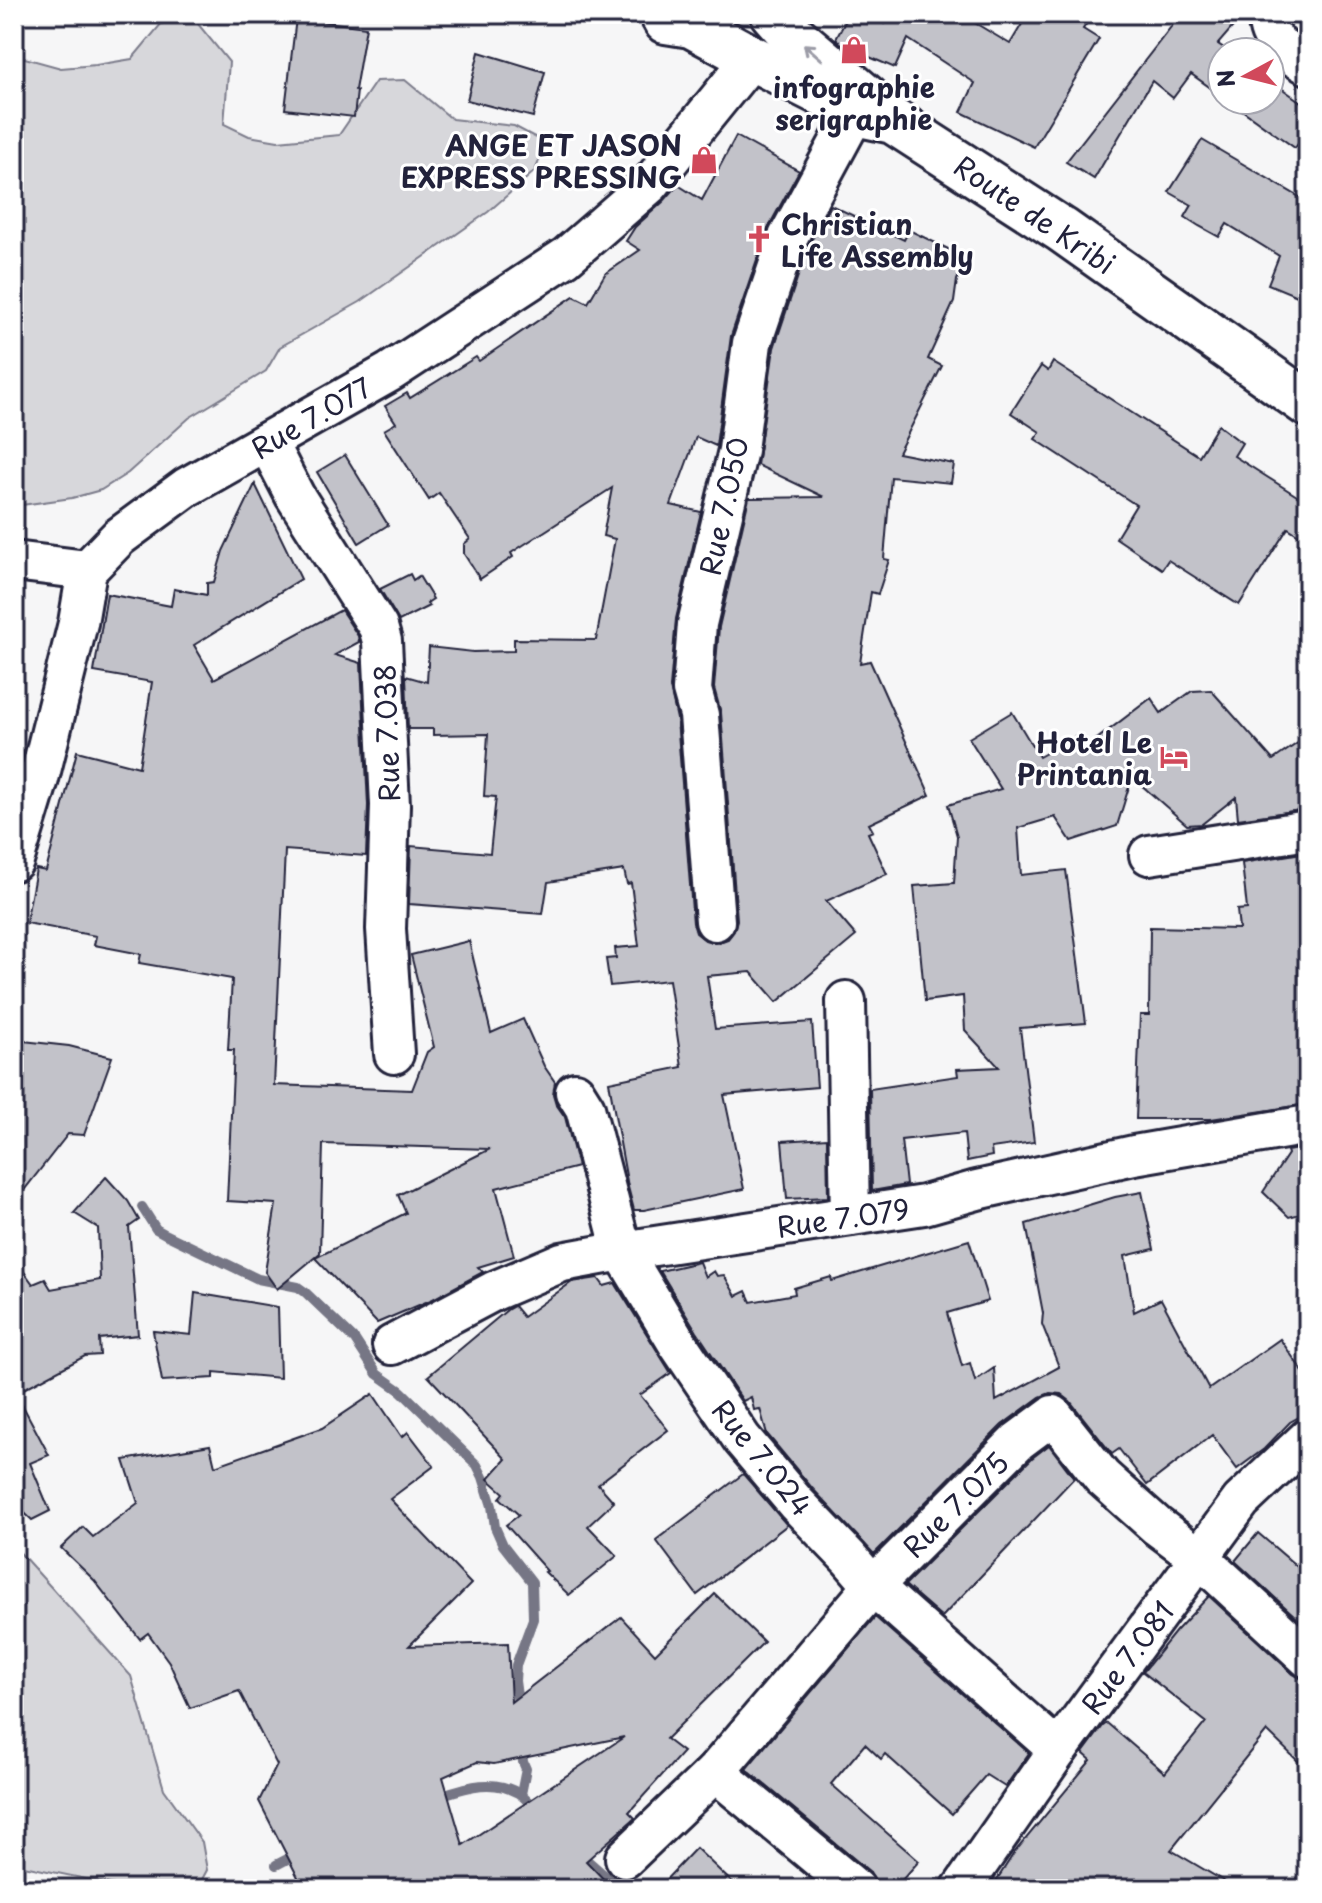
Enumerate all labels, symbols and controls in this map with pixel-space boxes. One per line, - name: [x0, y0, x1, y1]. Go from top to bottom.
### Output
- shop icon: infographie serigraphie: [839, 35, 869, 65]
- north arrow: [1206, 36, 1286, 116]
- one-way arrow: [803, 43, 824, 61]
- place label: infographie serigraphie: [773, 65, 935, 140]
- text: N: [1207, 68, 1242, 89]
- place label: ANGE ET JASON EXPRESS PRESSING: [401, 123, 682, 198]
- street label: Route de Kribi: [946, 144, 1124, 284]
- shop icon: ANGE ET JASON EXPRESS PRESSING: [689, 145, 719, 175]
- place label: Christian Life Assembly: [781, 202, 974, 277]
- church icon: Christian Life Assembly: [744, 224, 774, 254]
- street label: Rue 7.077: [243, 365, 379, 469]
- street label: Rue 7.050: [687, 433, 759, 579]
- street label: Rue 7.038: [362, 663, 410, 803]
- place label: Hotel Le Printania: [1016, 720, 1152, 795]
- hotel icon: Hotel Le Printania: [1159, 742, 1189, 772]
- street label: Rue 7.079: [774, 1186, 912, 1248]
- street label: Rue 7.024: [703, 1389, 823, 1525]
- street label: Rue 7.075: [892, 1441, 1018, 1567]
- street label: Rue 7.081: [1070, 1591, 1184, 1723]

